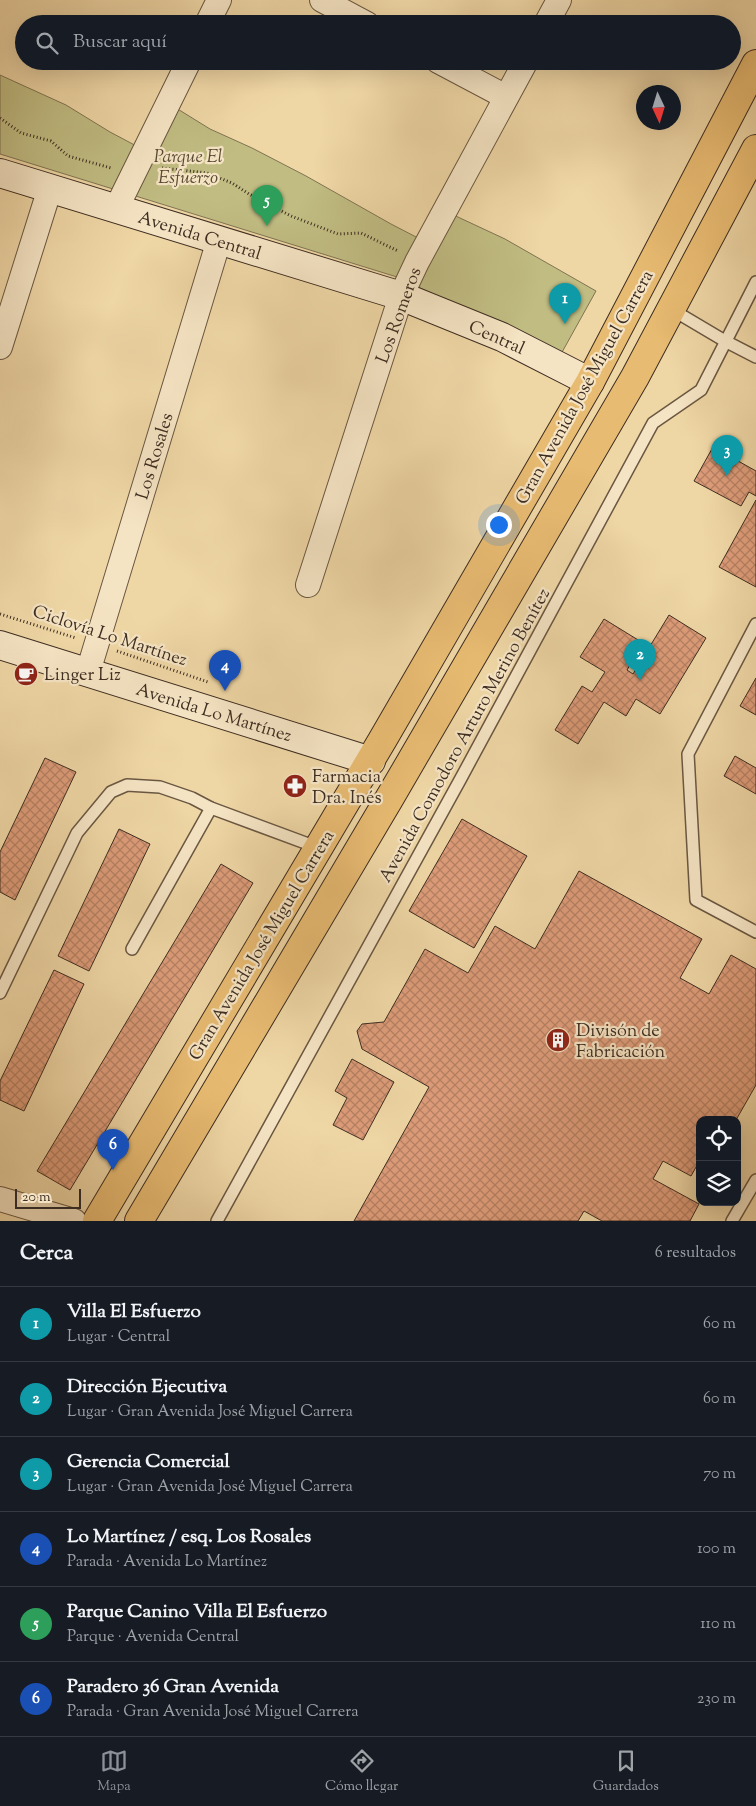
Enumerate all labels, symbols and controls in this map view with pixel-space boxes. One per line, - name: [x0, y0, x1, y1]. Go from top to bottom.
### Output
- search box: [15, 15, 741, 70]
- icon: search: [33, 29, 61, 57]
- text: Buscar aquí: [73, 29, 167, 56]
- north arrow: [636, 85, 681, 130]
- park label: Parque El Esfuerzo: [154, 145, 223, 192]
- pin: 5: [251, 185, 283, 226]
- street label: Avenida Central: [134, 206, 264, 268]
- street label: Los Romeros: [370, 264, 429, 367]
- street label: Gran Avenida José Miguel Carrera: [510, 266, 661, 510]
- pin: 1: [549, 283, 581, 324]
- street label: Central: [464, 315, 528, 363]
- street label: Los Rosales: [130, 410, 181, 503]
- pin: 3: [711, 435, 743, 476]
- your location: [486, 512, 512, 538]
- street label: Avenida Comodoro Arturo Merino Benítez: [374, 584, 558, 888]
- street label: Ciclovía Lo Martínez: [29, 600, 190, 674]
- pin: 2: [624, 639, 656, 680]
- pin: 4: [209, 650, 241, 691]
- cafe icon: Linger Liz: [13, 661, 39, 687]
- place label: Linger Liz: [44, 663, 121, 689]
- street label: Avenida Lo Martínez: [132, 678, 295, 750]
- place label: Farmacia Dra. Inés: [312, 765, 382, 812]
- pharmacy icon: Farmacia Dra. Inés: [282, 773, 308, 799]
- street label: Gran Avenida José Miguel Carrera: [183, 826, 342, 1066]
- place label: Divisón de Fabricación: [576, 1019, 666, 1066]
- building icon: Divisón de Fabricación: [545, 1027, 571, 1053]
- map controls: [696, 1116, 741, 1206]
- button: locate: [696, 1116, 741, 1161]
- pin: 6: [97, 1129, 129, 1170]
- button: layers: [696, 1161, 741, 1206]
- scale bar: [15, 1186, 81, 1209]
- text: 20 m: [22, 1188, 51, 1208]
- text: Cerca: [20, 1239, 73, 1269]
- text: 6 resultados: [655, 1242, 736, 1265]
- text: Villa El Esfuerzo: [67, 1299, 201, 1326]
- text: 1: [33, 1313, 39, 1336]
- text: 60 m: [703, 1313, 736, 1336]
- text: Lugar · Central: [67, 1326, 170, 1349]
- text: Dirección Ejecutiva: [67, 1374, 227, 1401]
- text: 2: [32, 1388, 40, 1411]
- text: 60 m: [703, 1388, 736, 1411]
- text: Lugar · Gran Avenida José Miguel Carrera: [67, 1401, 353, 1424]
- text: Gerencia Comercial: [67, 1449, 230, 1476]
- text: 3: [33, 1463, 39, 1486]
- text: 70 m: [703, 1463, 736, 1486]
- text: Lugar · Gran Avenida José Miguel Carrera: [67, 1476, 353, 1499]
- text: Lo Martínez / esq. Los Rosales: [67, 1524, 311, 1551]
- text: 4: [32, 1538, 40, 1561]
- text: 100 m: [697, 1538, 736, 1561]
- text: Parada · Avenida Lo Martínez: [67, 1551, 267, 1574]
- text: Parque Canino Villa El Esfuerzo: [67, 1599, 327, 1626]
- text: 5: [33, 1613, 39, 1636]
- text: 110 m: [700, 1613, 736, 1636]
- text: Parque · Avenida Central: [67, 1626, 239, 1649]
- text: Paradero 36 Gran Avenida: [67, 1674, 279, 1701]
- text: 6: [32, 1688, 40, 1711]
- text: 230 m: [697, 1688, 736, 1711]
- text: Parada · Gran Avenida José Miguel Carrera: [67, 1701, 359, 1724]
- tab: Mapa: [97, 1747, 131, 1797]
- tab: Cómo llegar: [325, 1747, 398, 1797]
- tab: Guardados: [593, 1747, 659, 1797]

